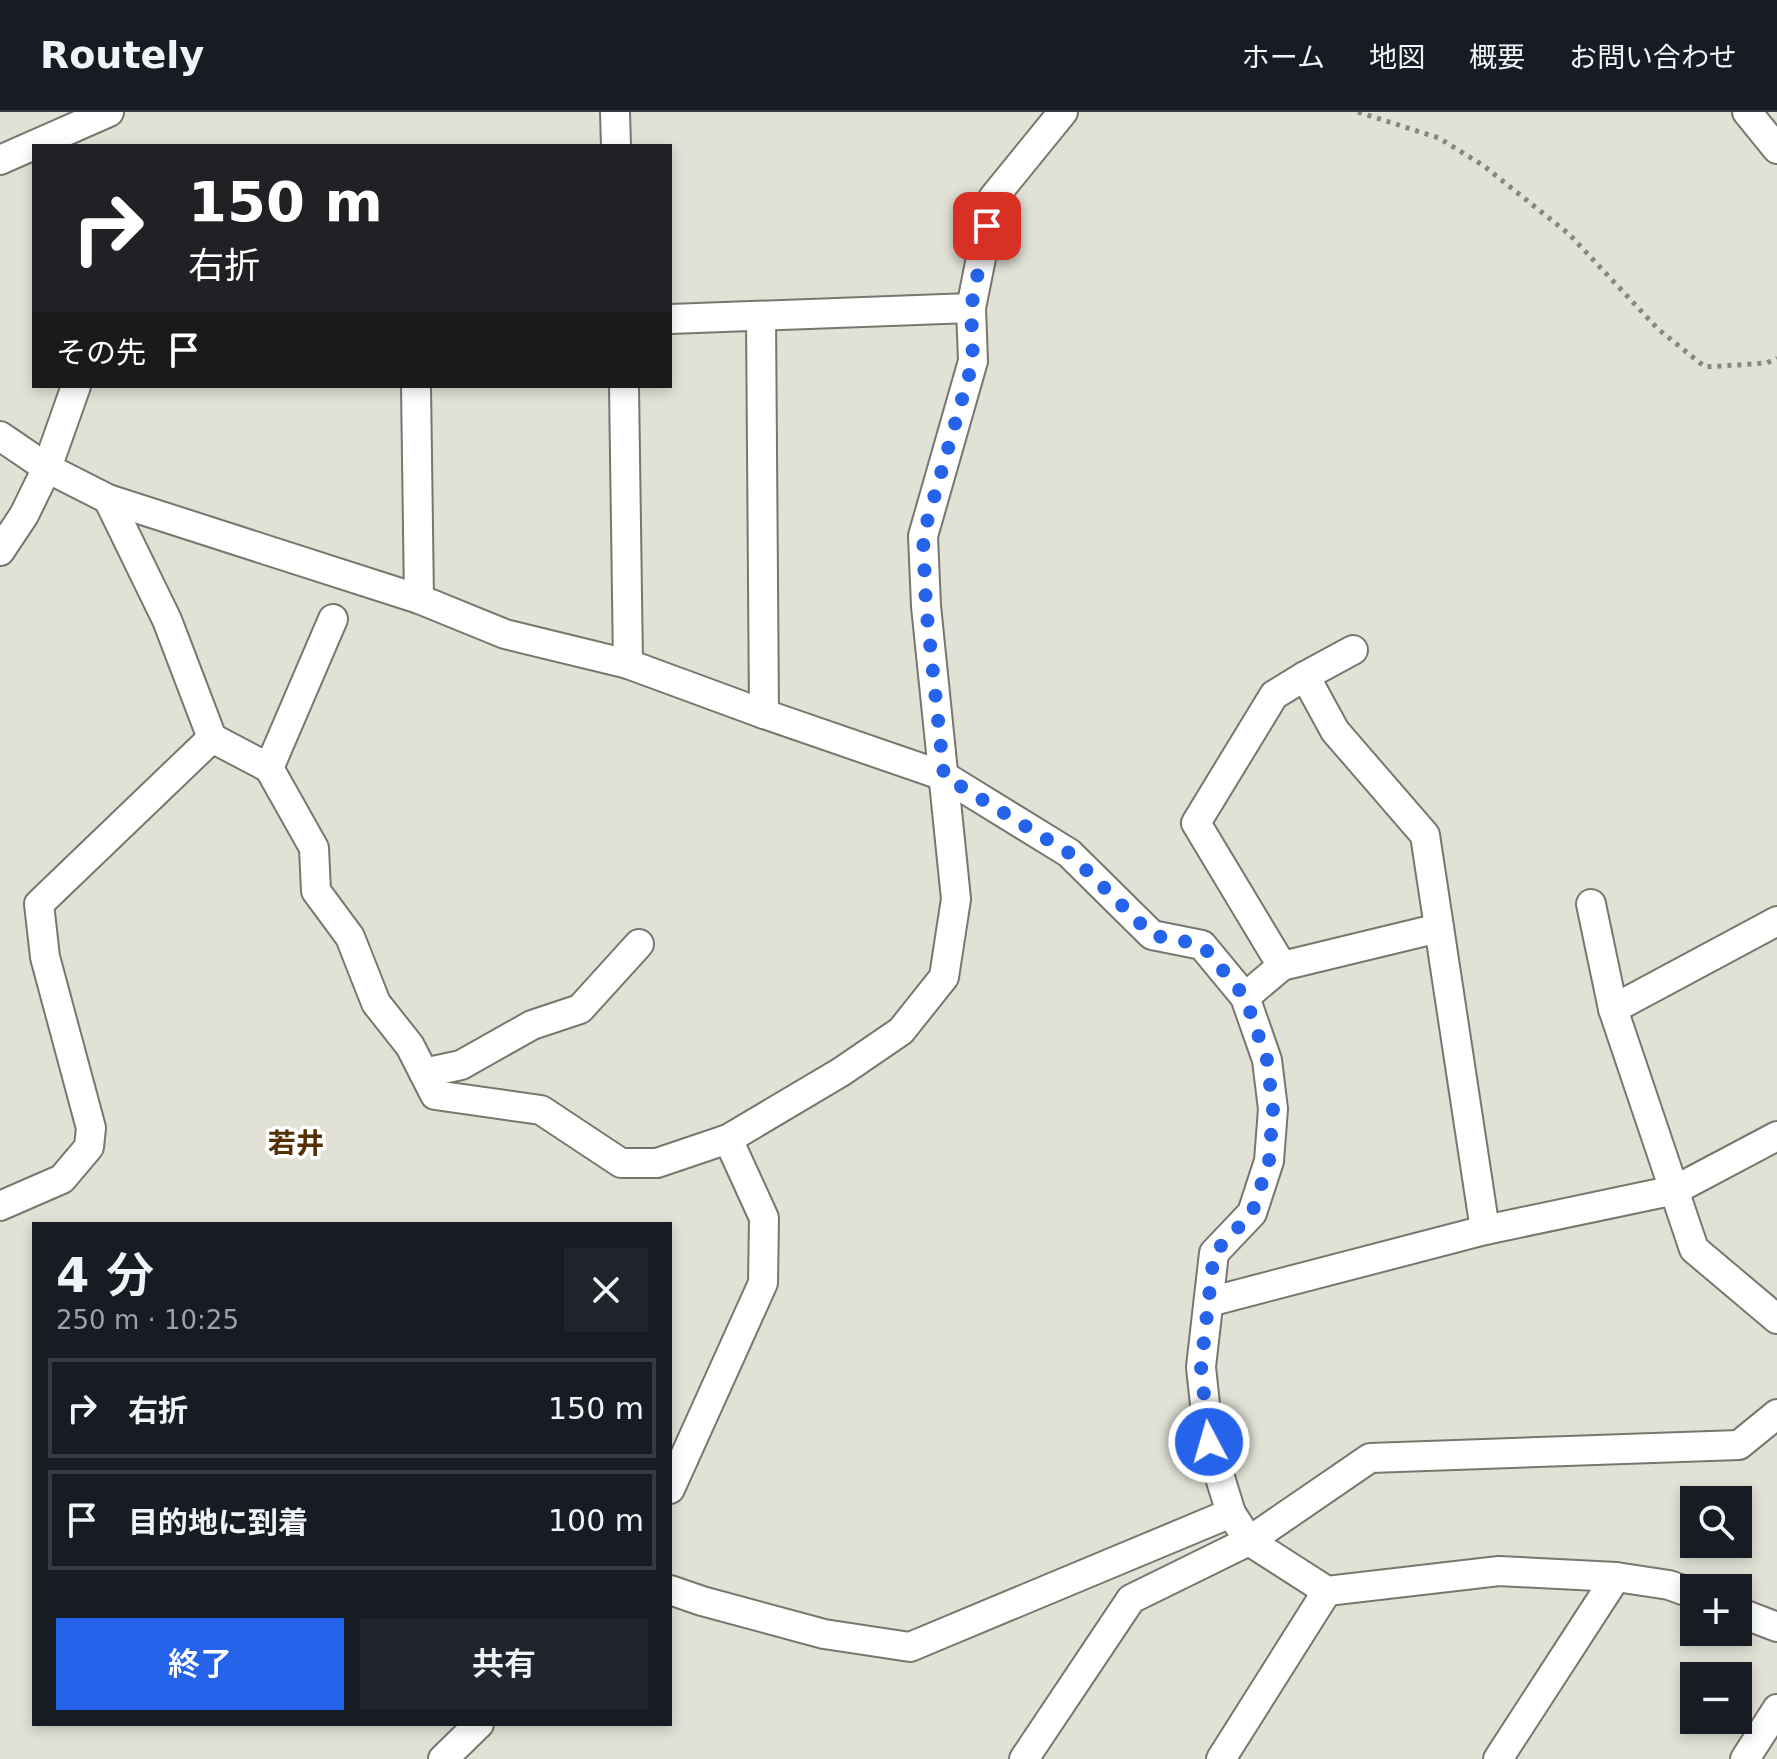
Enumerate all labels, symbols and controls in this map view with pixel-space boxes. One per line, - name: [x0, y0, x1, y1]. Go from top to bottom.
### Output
- text: Routely: [40, 33, 204, 77]
- text: ホーム: [1242, 41, 1325, 74]
- text: 地図: [1369, 41, 1425, 74]
- text: 概要: [1469, 41, 1525, 74]
- text: お問い合わせ: [1569, 41, 1737, 74]
- text: 150 m: [188, 169, 383, 234]
- icon: right: [56, 176, 160, 280]
- pin: [953, 192, 1021, 260]
- icon: arrive: [965, 204, 1009, 248]
- text: 右折: [188, 245, 260, 286]
- icon: arrive: [162, 328, 206, 372]
- text: その先: [56, 335, 146, 370]
- district label: 若井: [268, 1127, 324, 1160]
- text: 4 分: [56, 1247, 154, 1303]
- button: close: [564, 1248, 648, 1332]
- text: 250 m · 10:25: [56, 1305, 239, 1335]
- icon: right: [60, 1386, 104, 1430]
- text: 150 m: [548, 1391, 644, 1426]
- text: 右折: [128, 1393, 188, 1428]
- position arrow: [1167, 1400, 1251, 1484]
- map controls: [1680, 1486, 1752, 1734]
- button: search: [1680, 1486, 1752, 1558]
- icon: arrive: [60, 1498, 104, 1542]
- text: 100 m: [548, 1503, 644, 1538]
- text: 目的地に到着: [128, 1505, 308, 1540]
- button: +: [1680, 1574, 1752, 1646]
- button: 終了: [56, 1618, 344, 1710]
- button: 共有: [360, 1618, 648, 1710]
- button: −: [1680, 1662, 1752, 1734]

